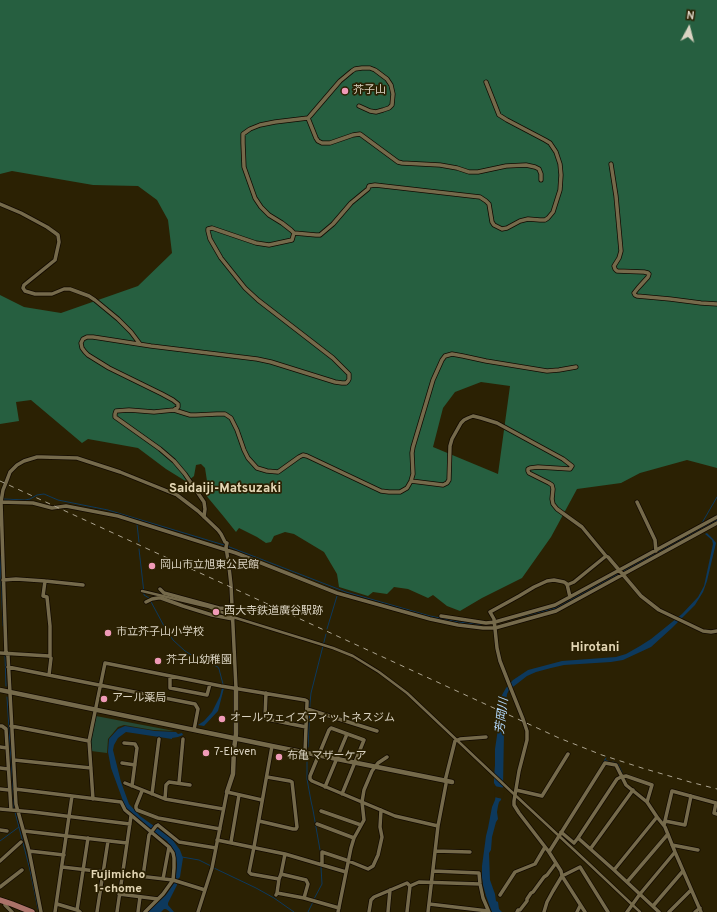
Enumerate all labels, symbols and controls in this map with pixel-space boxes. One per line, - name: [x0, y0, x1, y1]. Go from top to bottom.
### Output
- north arrow: [669, 8, 709, 48]
- text: N: [686, 9, 695, 24]
- place label: 芥子山: [353, 84, 386, 98]
- marker: 芥子山: [340, 86, 350, 96]
- district label: Saidaiji-Matsuzaki: [169, 481, 281, 497]
- place label: 岡山市立旭東公民館: [160, 559, 259, 573]
- marker: 岡山市立旭東公民館: [147, 561, 157, 571]
- place label: 西大寺鉄道廣谷駅跡: [224, 605, 323, 619]
- marker: 西大寺鉄道廣谷駅跡: [211, 607, 221, 617]
- place label: 市立芥子山小学校: [116, 626, 204, 640]
- marker: 市立芥子山小学校: [103, 628, 113, 638]
- district label: Hirotani: [570, 640, 620, 656]
- place label: 芥子山幼稚園: [166, 654, 232, 668]
- marker: 芥子山幼稚園: [153, 656, 163, 666]
- place label: アール薬局: [112, 692, 166, 706]
- marker: アール薬局: [99, 694, 109, 704]
- water label: 芳岡川: [494, 697, 512, 735]
- place label: オールウェイズフィットネスジム: [230, 712, 395, 726]
- marker: オールウェイズフィットネスジム: [217, 714, 227, 724]
- place label: 7-Eleven: [214, 746, 256, 760]
- marker: 7-Eleven: [201, 748, 211, 758]
- place label: 布亀 マザーケア: [287, 750, 367, 764]
- marker: 布亀 マザーケア: [274, 752, 284, 762]
- district label: Fujimicho 1-chome: [91, 869, 145, 897]

